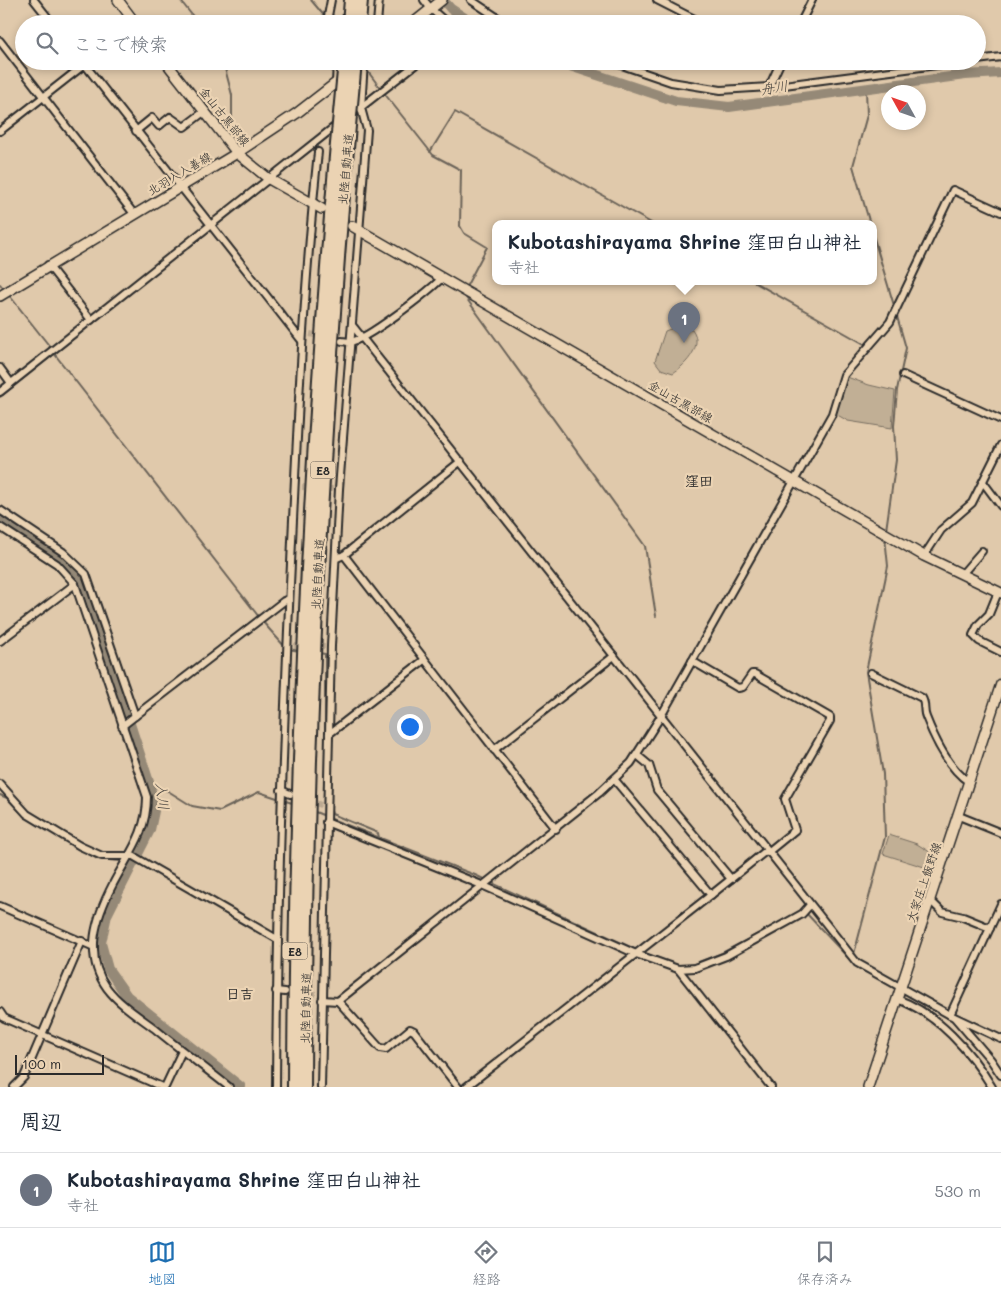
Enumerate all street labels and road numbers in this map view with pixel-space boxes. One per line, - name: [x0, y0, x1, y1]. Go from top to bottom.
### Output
- street label: 金山古黒部線: [196, 83, 254, 149]
- street label: 北陸自動車道: [334, 132, 356, 206]
- street label: 北羽入入善線: [144, 148, 214, 198]
- street label: 金山古黒部線: [646, 376, 716, 426]
- road number: E8: [310, 462, 336, 478]
- street label: 北陸自動車道: [307, 538, 327, 610]
- street label: 大家庄上飯野線: [902, 840, 944, 924]
- road number: E8: [282, 942, 308, 959]
- street label: 北陸自動車道: [296, 972, 314, 1044]

